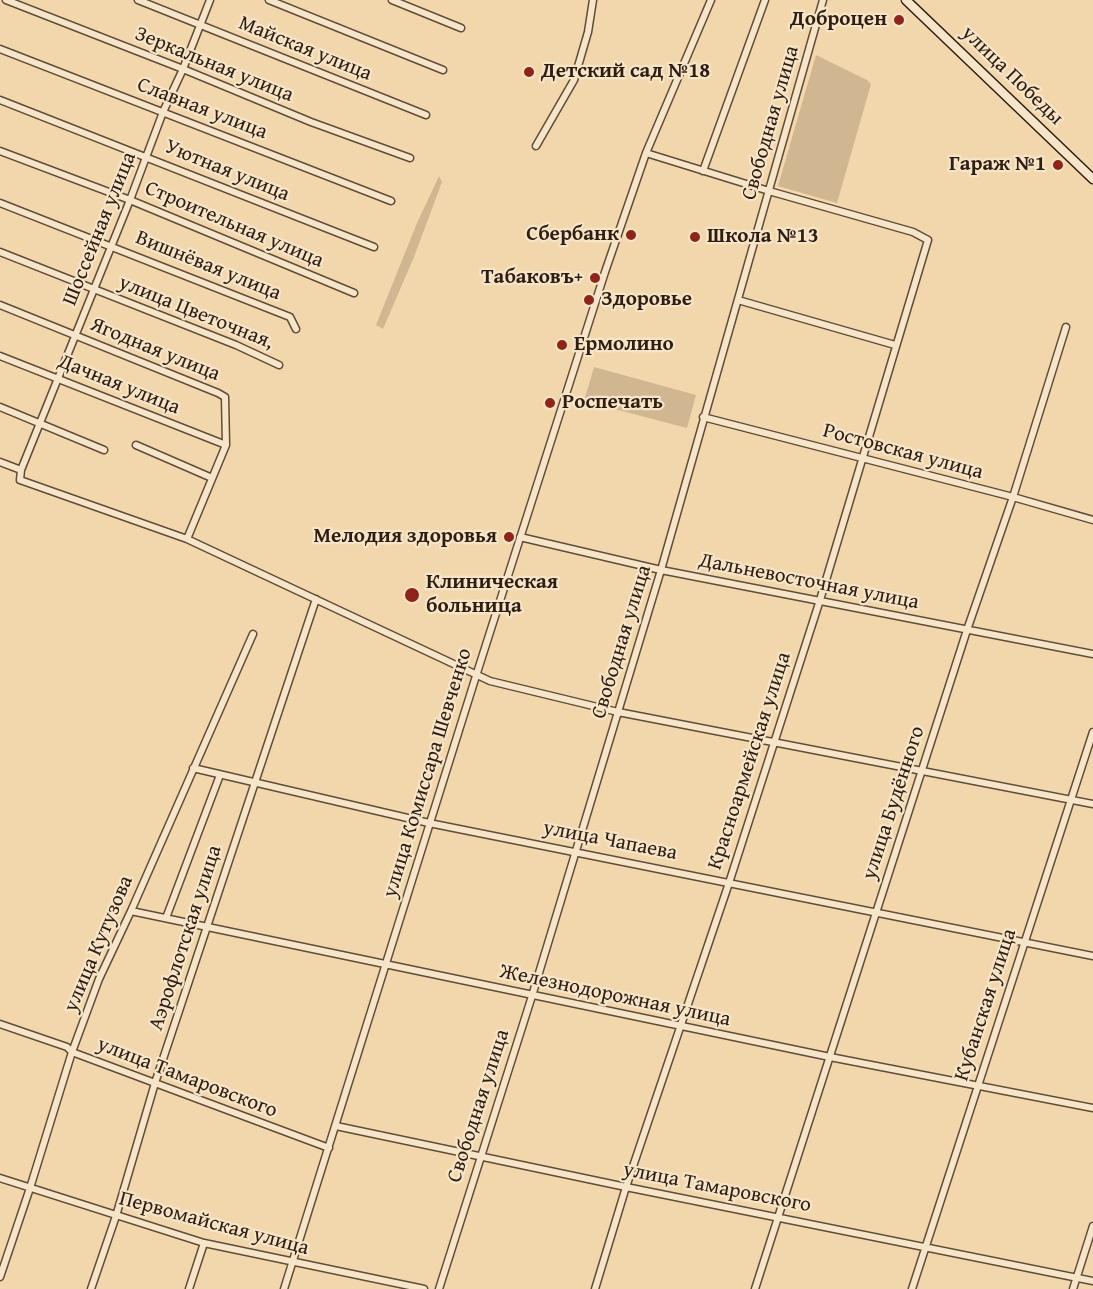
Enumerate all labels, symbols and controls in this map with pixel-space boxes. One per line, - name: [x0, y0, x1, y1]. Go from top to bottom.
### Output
- place label: Доброцен: [790, 7, 887, 33]
- street label: Майская улица: [235, 11, 375, 87]
- marker: Доброцен: [892, 13, 906, 27]
- street label: улица Победы: [956, 21, 1068, 131]
- street label: Зеркальная улица: [131, 22, 297, 108]
- street label: Свободная улица: [737, 43, 805, 203]
- place label: Детский сад №18: [541, 59, 710, 85]
- marker: Детский сад №18: [522, 65, 536, 79]
- street label: Славная улица: [133, 73, 271, 145]
- street label: Уютная улица: [161, 135, 293, 207]
- street label: Шоссейная улица: [58, 149, 142, 309]
- place label: Гараж №1: [949, 152, 1046, 178]
- marker: Гараж №1: [1051, 158, 1065, 172]
- street label: Строительная улица: [141, 176, 327, 274]
- place label: Сбербанк: [526, 222, 619, 248]
- place label: Школа №13: [707, 224, 819, 250]
- street label: Вишнёвая улица: [132, 225, 284, 307]
- marker: Сбербанк: [624, 228, 638, 242]
- marker: Школа №13: [688, 230, 702, 244]
- place label: Табаковъ+: [481, 265, 583, 291]
- street label: улица Цветочная,: [115, 270, 277, 356]
- marker: Табаковъ+: [588, 271, 602, 285]
- place label: Здоровье: [601, 287, 692, 313]
- marker: Здоровье: [582, 293, 596, 307]
- street label: Ягодная улица: [87, 313, 223, 387]
- place label: Ермолино: [574, 332, 674, 358]
- marker: Ермолино: [555, 338, 569, 352]
- street label: Дачная улица: [55, 349, 183, 421]
- place label: Роспечать: [562, 390, 663, 416]
- marker: Роспечать: [543, 396, 557, 410]
- street label: Ростовская улица: [820, 419, 986, 485]
- place label: Мелодия здоровья: [313, 524, 497, 550]
- marker: Мелодия здоровья: [502, 530, 516, 544]
- street label: Дальневосточная улица: [697, 548, 921, 616]
- street label: Свободная улица: [587, 562, 657, 722]
- place label: Клиническая больница: [426, 570, 558, 620]
- marker: Клиническая больница: [403, 586, 421, 604]
- street label: улица Комиссара Шевченко: [378, 645, 478, 901]
- street label: Красноармейская улица: [703, 649, 797, 873]
- street label: улица Будённого: [857, 723, 931, 883]
- street label: улица Чапаева: [541, 816, 679, 866]
- street label: Аэрофлотская улица: [144, 842, 228, 1034]
- street label: улица Кутузова: [59, 872, 139, 1016]
- street label: Кубанская улица: [949, 926, 1023, 1084]
- street label: Железнодорожная улица: [497, 959, 733, 1033]
- street label: Свободная улица: [442, 1026, 516, 1186]
- street label: улица Тамаровского: [93, 1032, 281, 1124]
- street label: улица Тамаровского: [621, 1157, 813, 1219]
- street label: Первомайская улица: [116, 1187, 312, 1261]

